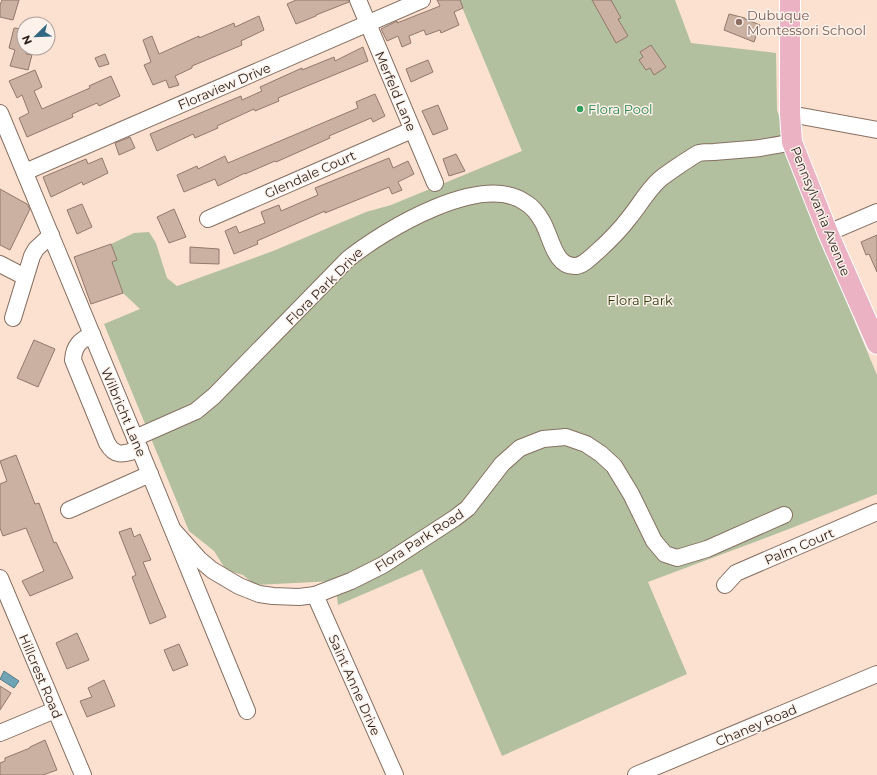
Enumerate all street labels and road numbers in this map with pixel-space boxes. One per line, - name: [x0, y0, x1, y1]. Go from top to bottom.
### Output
- street label: Merfeld Lane: [372, 49, 420, 134]
- street label: Floraview Drive: [175, 59, 273, 113]
- street label: Pennsylvania Avenue: [788, 144, 854, 278]
- street label: Glendale Court: [262, 147, 358, 201]
- street label: Flora Park Drive: [282, 244, 366, 328]
- street label: Wilbricht Lane: [98, 365, 150, 459]
- street label: Flora Park Road: [372, 505, 466, 575]
- street label: Palm Court: [762, 524, 836, 568]
- street label: Hillcrest Road: [16, 631, 66, 721]
- street label: Saint Anne Drive: [326, 632, 385, 738]
- street label: Chaney Road: [713, 701, 799, 749]

